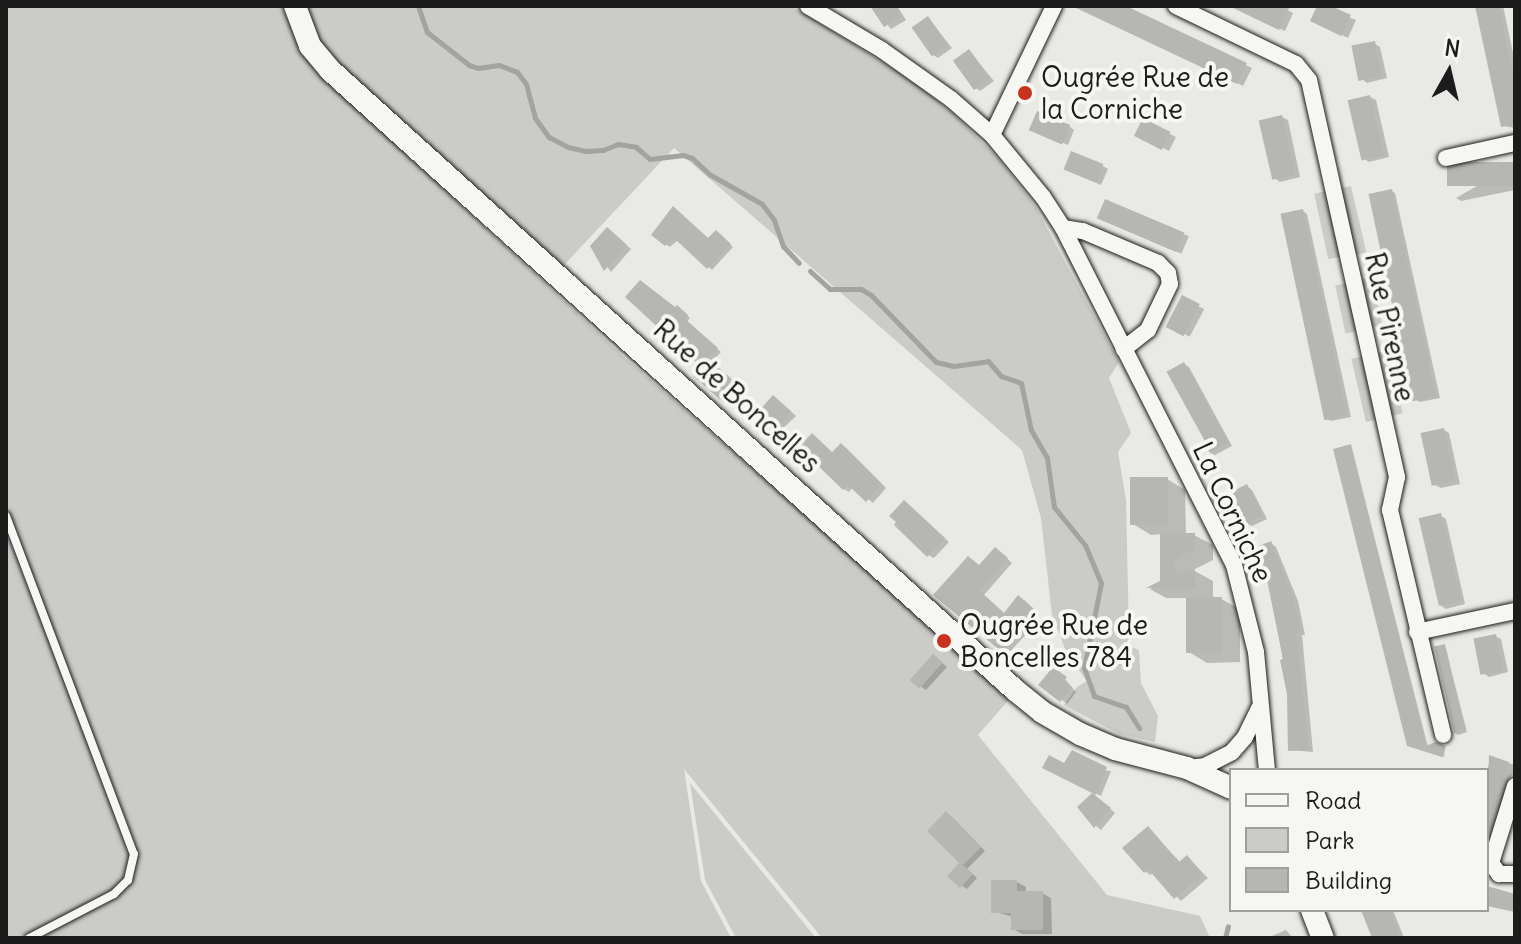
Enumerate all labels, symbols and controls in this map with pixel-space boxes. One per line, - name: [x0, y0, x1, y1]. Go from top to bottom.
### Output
- north arrow: [1409, 32, 1489, 112]
- text: N: [1443, 33, 1462, 63]
- place label: Ougrée Rue de la Corniche: [1041, 60, 1229, 126]
- marker: Ougrée Rue de la Corniche: [1016, 84, 1034, 102]
- street label: Rue Pirenne: [1358, 249, 1422, 405]
- street label: Rue de Boncelles: [647, 312, 827, 480]
- street label: La Corniche: [1186, 436, 1280, 588]
- place label: Ougrée Rue de Boncelles 784: [960, 608, 1148, 674]
- marker: Ougrée Rue de Boncelles 784: [935, 632, 953, 650]
- legend: [1229, 768, 1489, 912]
- text: Road: [1305, 785, 1361, 815]
- text: Park: [1305, 825, 1355, 855]
- text: Building: [1305, 865, 1392, 895]

